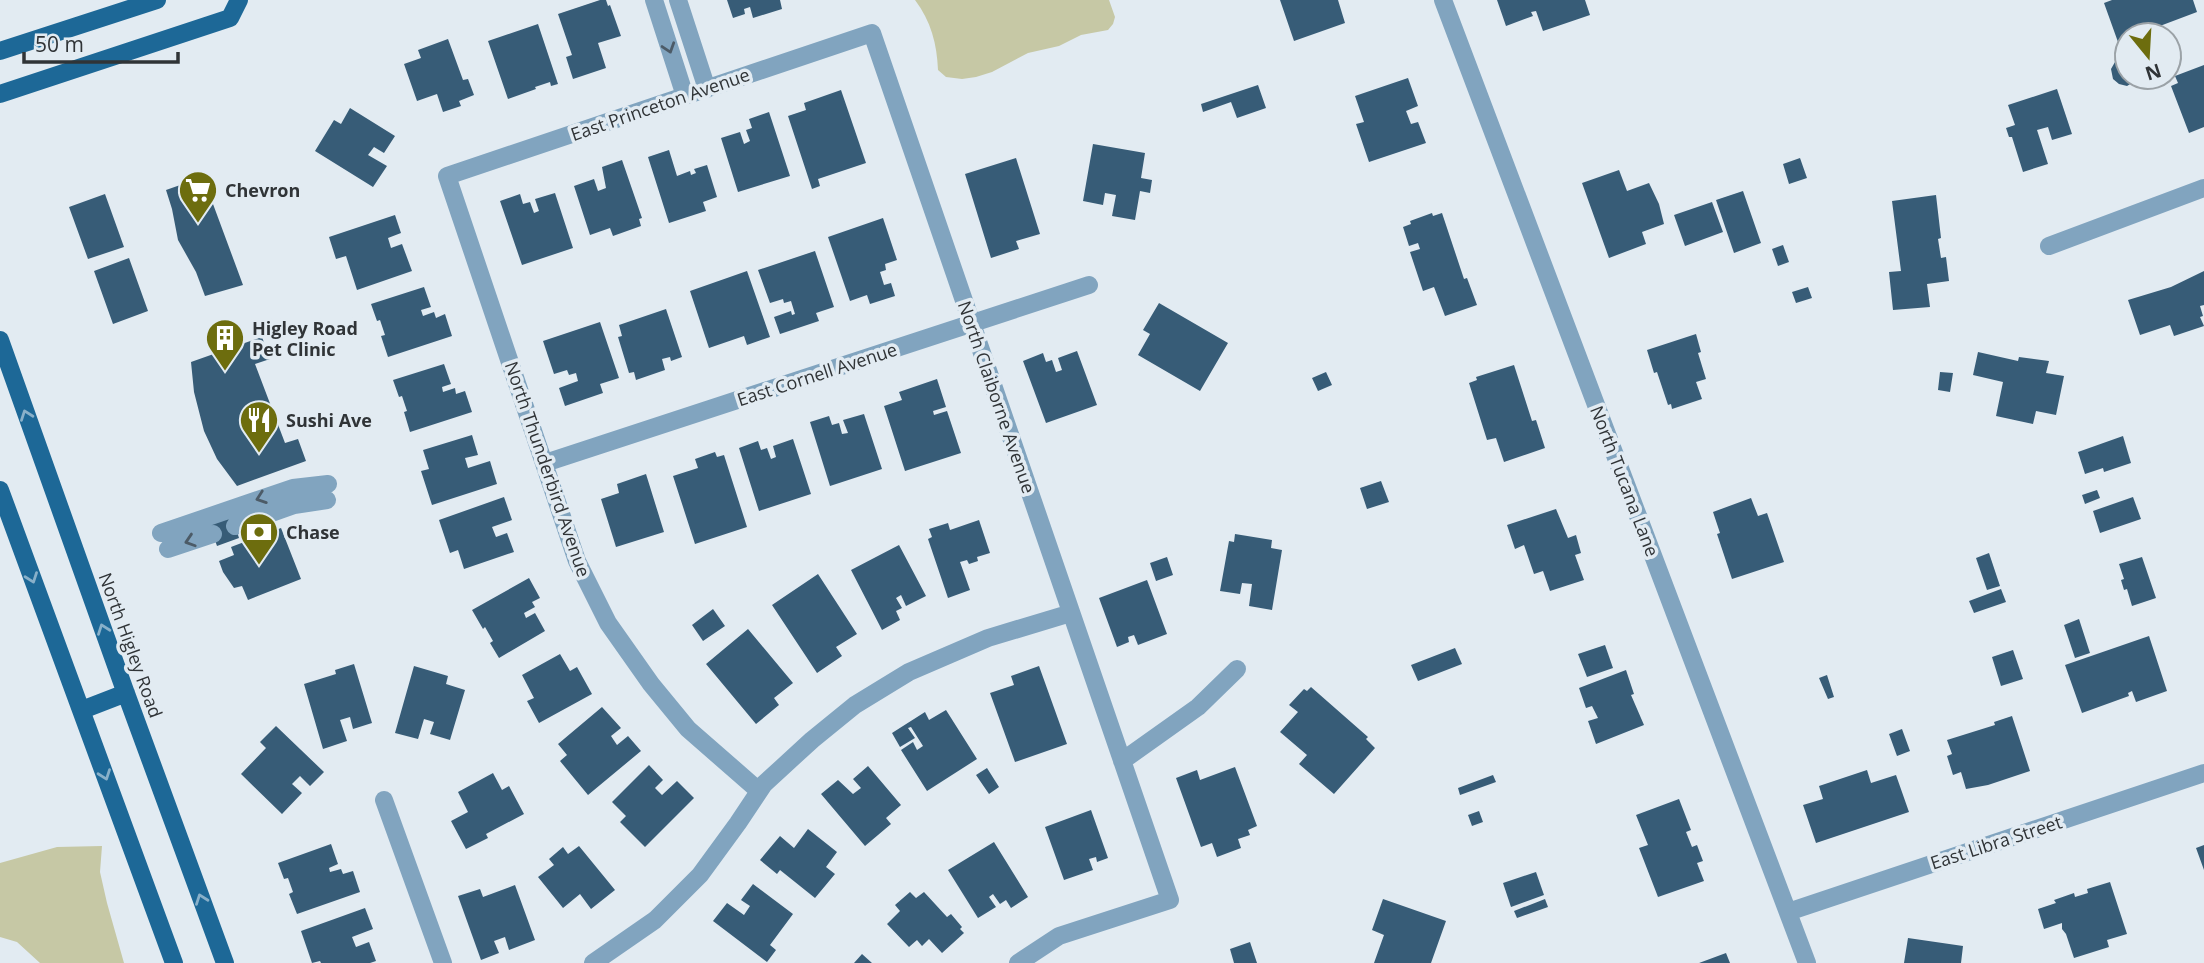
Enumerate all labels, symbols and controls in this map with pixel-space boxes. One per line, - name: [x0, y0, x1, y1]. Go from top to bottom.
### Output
- scale bar: [24, 21, 178, 65]
- north arrow: [2113, 21, 2183, 91]
- text: 50 m: [35, 30, 84, 58]
- one-way arrow: [661, 41, 675, 54]
- text: N: [2142, 57, 2165, 87]
- street label: East Princeton Avenue: [567, 62, 753, 146]
- supermarket icon: Chevron: [177, 169, 219, 224]
- place label: Chevron: [225, 178, 300, 202]
- street label: North Claiborne Avenue: [953, 298, 1041, 496]
- place label: Higley Road Pet Clinic: [252, 316, 358, 361]
- building icon: Higley Road Pet Clinic: [204, 317, 246, 372]
- street label: East Cornell Avenue: [734, 337, 900, 411]
- street label: North Thunderbird Avenue: [500, 358, 596, 580]
- restaurant icon: Sushi Ave: [238, 399, 280, 454]
- street label: North Tucana Lane: [1585, 402, 1665, 560]
- place label: Sushi Ave: [286, 408, 372, 432]
- one-way arrow: [21, 409, 35, 421]
- one-way arrow: [256, 490, 268, 504]
- bank icon: Chase: [238, 511, 280, 566]
- place label: Chase: [286, 520, 340, 544]
- one-way arrow: [185, 533, 197, 547]
- street label: North Higley Road: [94, 569, 168, 721]
- one-way arrow: [24, 571, 38, 583]
- one-way arrow: [97, 623, 111, 635]
- one-way arrow: [97, 768, 111, 780]
- street label: East Libra Street: [1927, 809, 2065, 875]
- one-way arrow: [196, 893, 210, 905]

